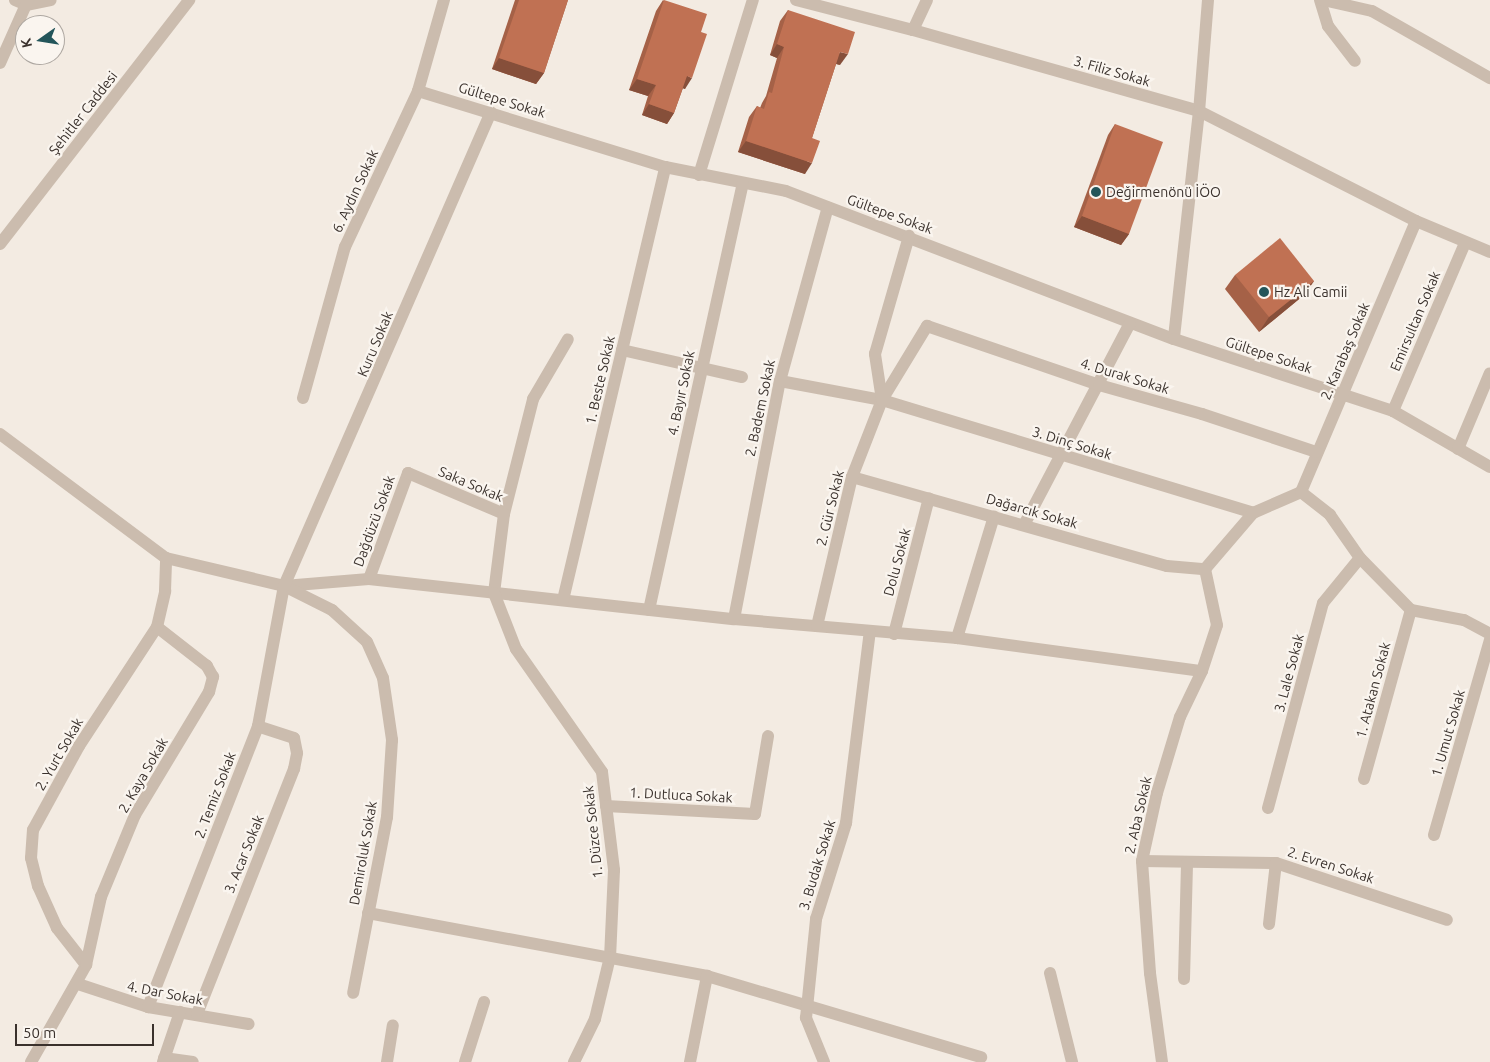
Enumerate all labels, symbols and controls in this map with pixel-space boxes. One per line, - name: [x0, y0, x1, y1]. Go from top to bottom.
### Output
- north arrow: [15, 15, 65, 65]
- text: K: [18, 37, 35, 49]
- street label: 3. Filiz Sokak: [1072, 52, 1152, 90]
- street label: Şehitler Caddesi: [45, 68, 121, 158]
- street label: Gültepe Sokak: [456, 79, 548, 121]
- street label: 6. Aydın Sokak: [328, 147, 382, 235]
- place label: Değirmenönü İÖO: [1106, 184, 1221, 200]
- marker: Değirmenönü İÖO: [1090, 186, 1102, 198]
- street label: Gültepe Sokak: [845, 191, 935, 237]
- street label: Emirsultan Sokak: [1386, 268, 1444, 374]
- place label: Hz Ali Camii: [1274, 284, 1347, 300]
- marker: Hz Ali Camii: [1258, 286, 1270, 298]
- street label: 2. Karabaş Sokak: [1317, 300, 1373, 402]
- street label: Kuru Sokak: [354, 309, 396, 379]
- street label: Gültepe Sokak: [1224, 333, 1314, 377]
- street label: 1. Beste Sokak: [582, 334, 618, 426]
- street label: 4. Bayır Sokak: [664, 349, 698, 437]
- street label: 4. Durak Sokak: [1079, 355, 1171, 397]
- street label: 2. Badem Sokak: [742, 358, 778, 458]
- street label: 3. Dinç Sokak: [1030, 423, 1114, 463]
- street label: Saka Sokak: [436, 463, 506, 505]
- street label: 2. Gür Sokak: [813, 469, 847, 547]
- street label: Dağdüzü Sokak: [350, 473, 398, 569]
- street label: Dağarcık Sokak: [984, 490, 1080, 532]
- street label: Dolu Sokak: [880, 526, 914, 598]
- street label: 3. Lale Sokak: [1270, 632, 1308, 714]
- street label: 1. Atakan Sokak: [1352, 640, 1394, 740]
- street label: 1. Umut Sokak: [1428, 688, 1468, 778]
- street label: 2. Yurt Sokak: [31, 715, 87, 793]
- street label: 2. Kaya Sokak: [115, 734, 171, 816]
- street label: 2. Temiz Sokak: [191, 749, 239, 841]
- street label: 2. Aba Sokak: [1121, 775, 1155, 855]
- street label: 1. Dutluca Sokak: [629, 784, 733, 806]
- street label: 1. Düzce Sokak: [580, 785, 606, 879]
- street label: Demiroluk Sokak: [346, 800, 380, 906]
- street label: 3. Acar Sokak: [221, 813, 267, 895]
- street label: 3. Budak Sokak: [795, 818, 839, 912]
- street label: 2. Evren Sokak: [1286, 843, 1376, 887]
- street label: 4. Dar Sokak: [126, 977, 204, 1009]
- scale bar: [18, 1014, 156, 1046]
- text: 50 m: [23, 1024, 56, 1041]

